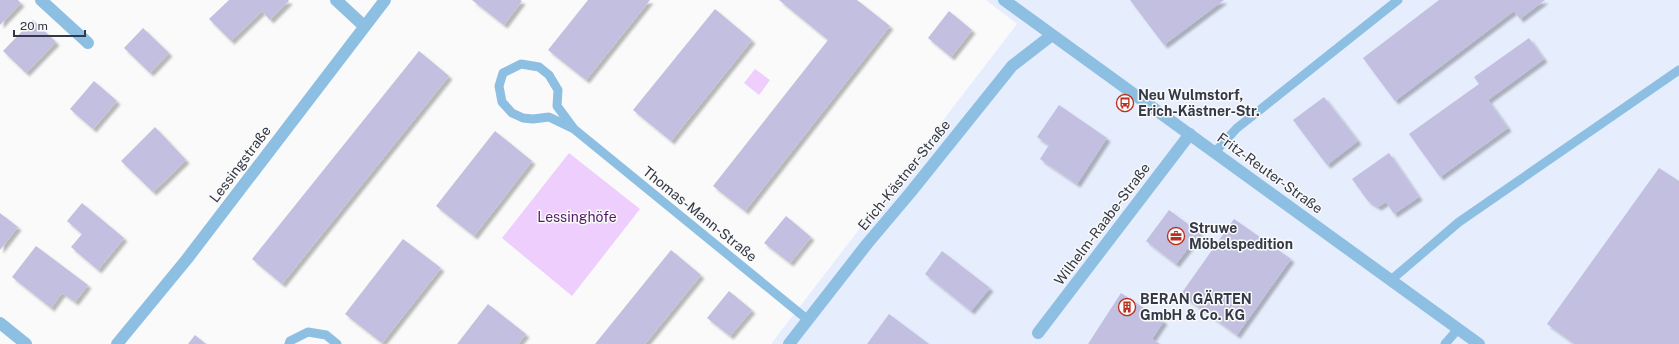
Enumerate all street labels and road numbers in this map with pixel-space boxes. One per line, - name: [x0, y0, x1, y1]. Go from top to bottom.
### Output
- street label: Erich-Kästner-Straße: [855, 117, 953, 233]
- street label: Lessingstraße: [206, 123, 274, 205]
- street label: Fritz-Reuter-Straße: [1214, 129, 1326, 217]
- street label: Wilhelm-Raabe-Straße: [1051, 160, 1153, 288]
- street label: Thomas-Mann-Straße: [640, 163, 760, 265]

